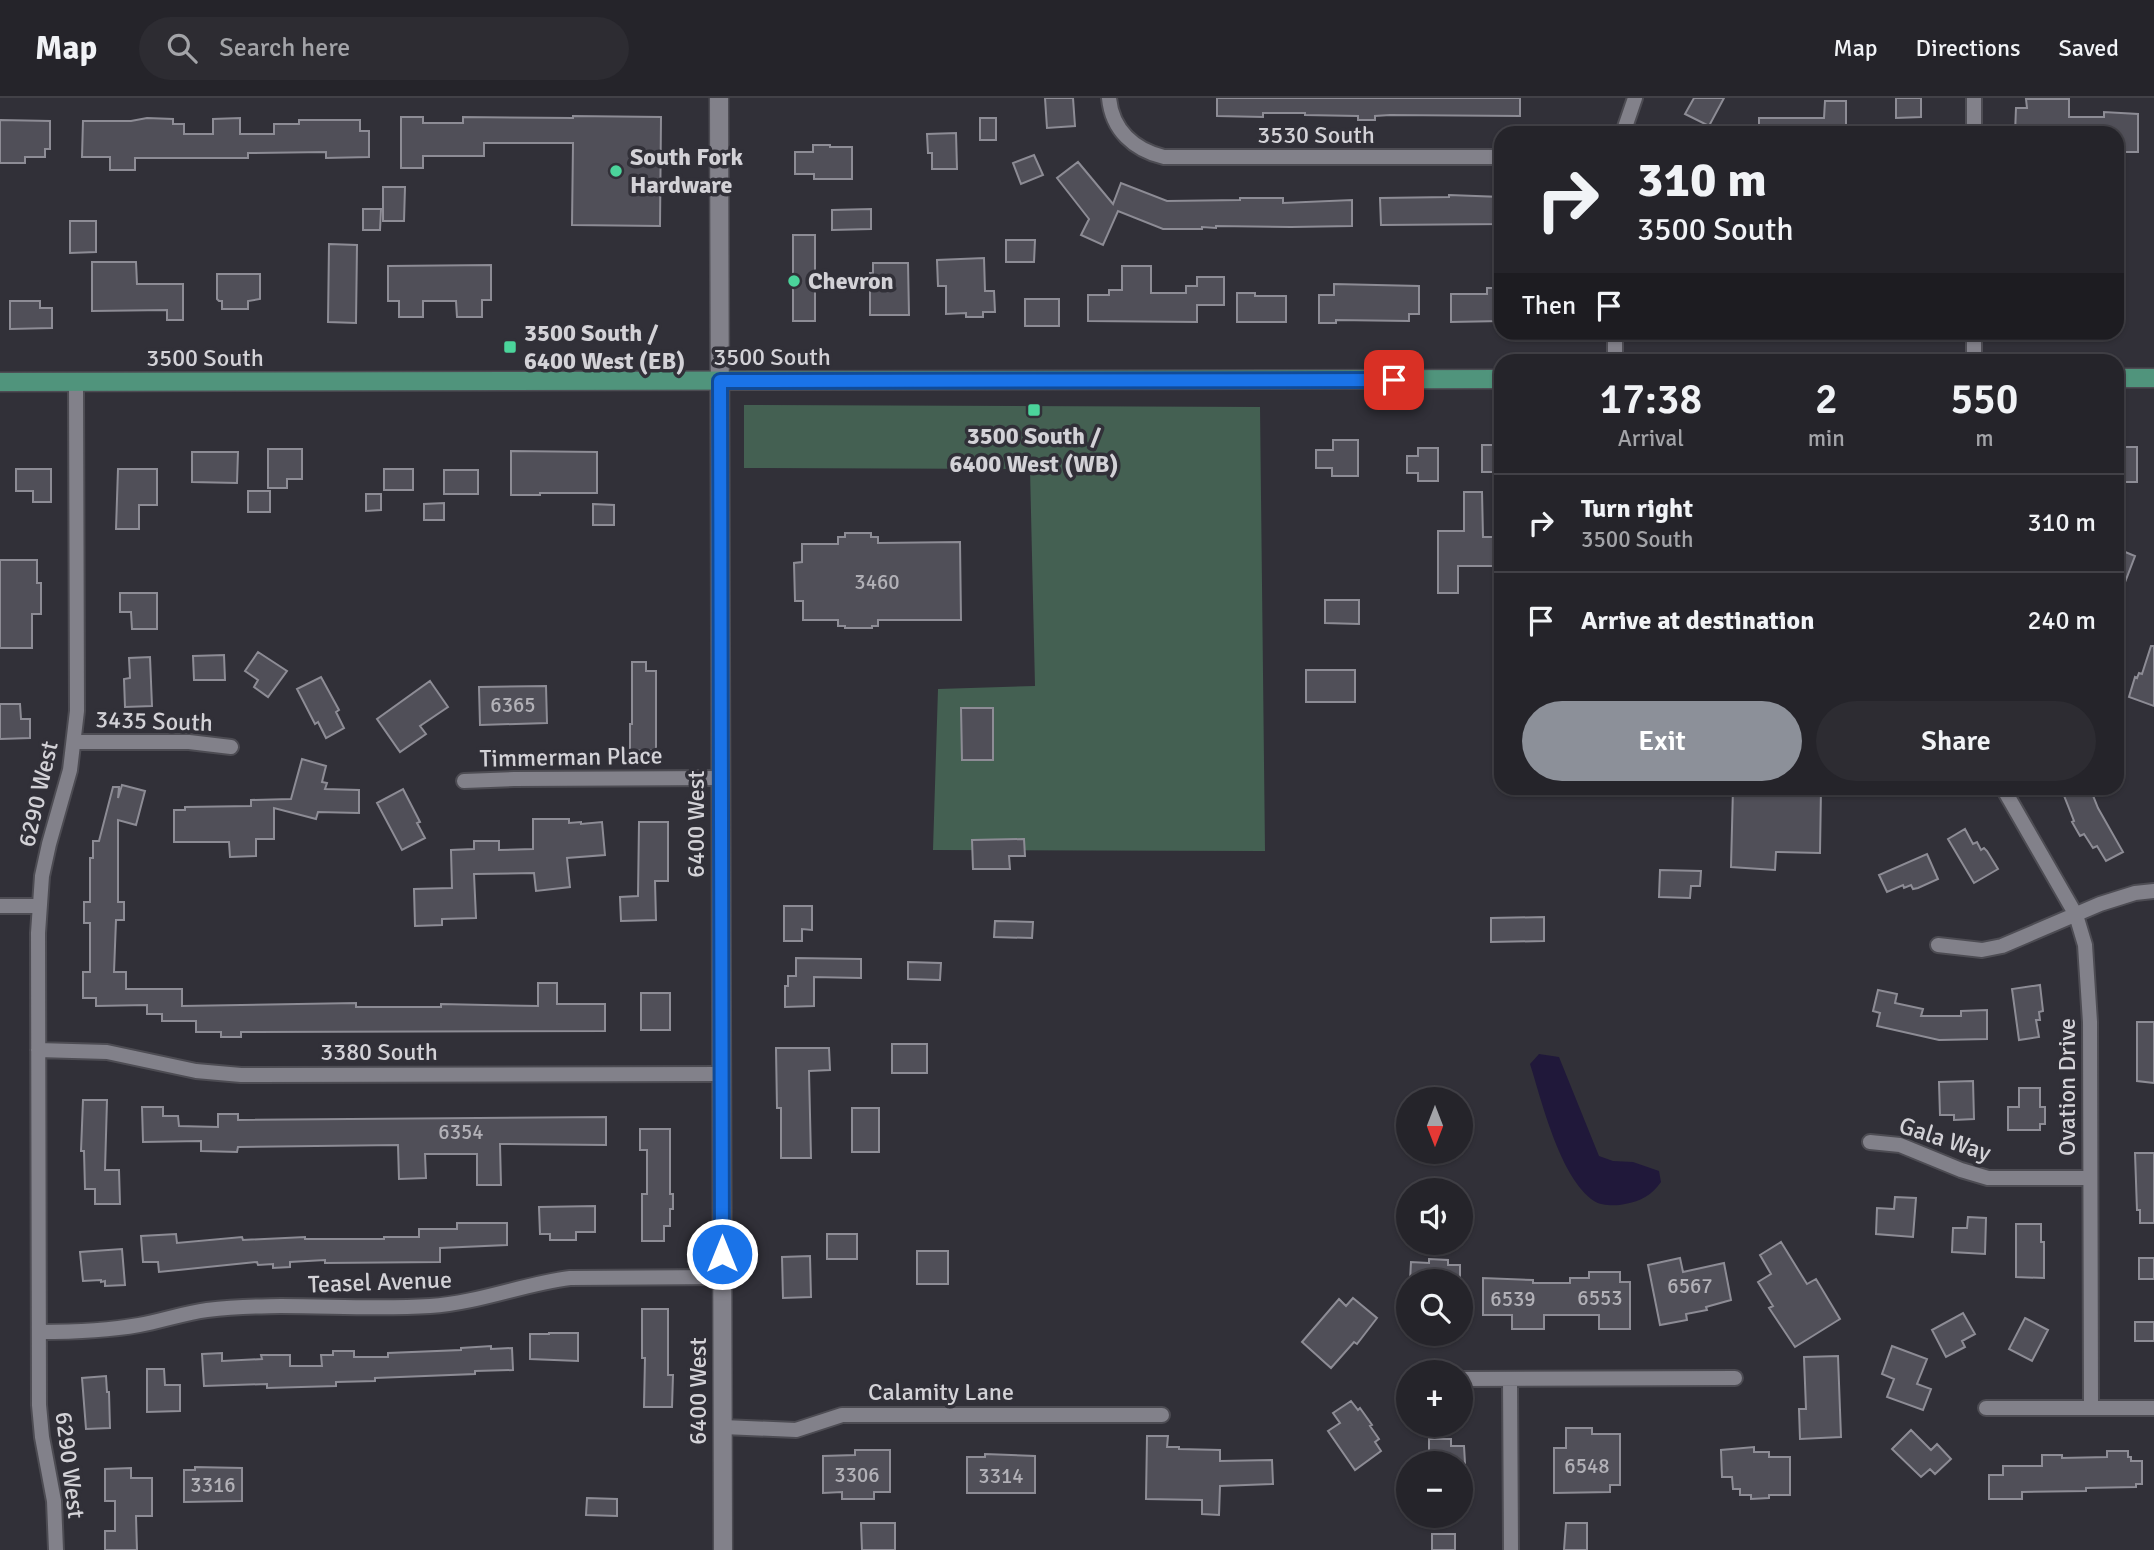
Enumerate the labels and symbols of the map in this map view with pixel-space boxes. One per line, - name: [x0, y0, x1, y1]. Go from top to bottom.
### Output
- street label: 3530 South: [1257, 120, 1375, 150]
- place label: South Fork Hardware: [630, 142, 743, 200]
- marker: South Fork Hardware: [608, 163, 624, 179]
- place label: Chevron: [808, 266, 894, 296]
- marker: Chevron: [786, 273, 802, 289]
- place label: 3500 South / 6400 West (EB): [524, 318, 685, 376]
- marker: 3500 South / 6400 West (EB): [502, 339, 518, 355]
- street label: 3500 South: [713, 342, 831, 372]
- street label: 3500 South: [146, 343, 264, 373]
- pin: [1364, 350, 1424, 410]
- marker: 3500 South / 6400 West (WB): [1026, 402, 1042, 418]
- place label: 3500 South / 6400 West (WB): [949, 421, 1119, 479]
- house number: 3460: [854, 569, 900, 595]
- house number: 6365: [490, 692, 536, 718]
- street label: 3435 South: [95, 704, 213, 738]
- street label: 6290 West: [11, 738, 65, 850]
- street label: Timmerman Place: [479, 740, 663, 774]
- street label: 6400 West: [681, 770, 711, 878]
- street label: Ovation Drive: [2052, 1018, 2082, 1156]
- street label: 3380 South: [320, 1037, 438, 1067]
- north arrow: [1396, 1087, 1474, 1164]
- street label: Gala Way: [1895, 1110, 1995, 1168]
- house number: 6354: [438, 1119, 484, 1145]
- position arrow: [685, 1217, 759, 1291]
- street label: Teasel Avenue: [308, 1264, 452, 1300]
- house number: 6567: [1667, 1273, 1713, 1299]
- house number: 6553: [1577, 1285, 1623, 1311]
- house number: 6539: [1490, 1286, 1536, 1312]
- street label: 6400 West: [683, 1337, 713, 1445]
- street label: Calamity Lane: [868, 1377, 1014, 1407]
- street label: 6290 West: [49, 1410, 91, 1520]
- house number: 6548: [1564, 1453, 1610, 1479]
- house number: 3306: [834, 1462, 880, 1488]
- house number: 3314: [978, 1463, 1024, 1489]
- house number: 3316: [190, 1472, 236, 1498]

